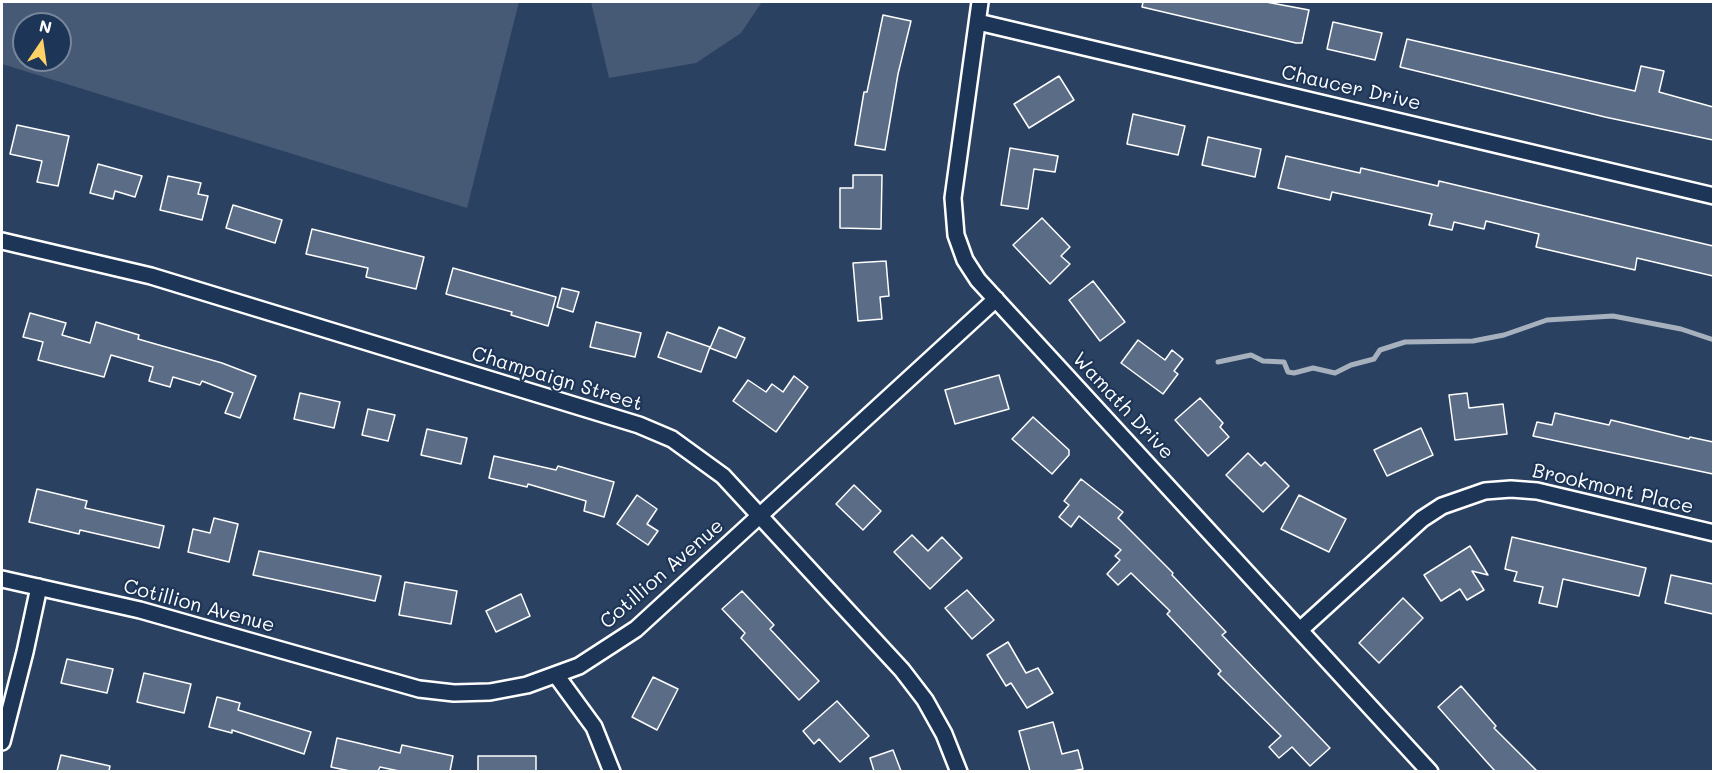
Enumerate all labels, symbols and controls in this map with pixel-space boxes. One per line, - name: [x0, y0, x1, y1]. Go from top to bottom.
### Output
- north arrow: [12, 12, 72, 72]
- text: N: [37, 14, 54, 38]
- street label: Chaucer Drive: [1279, 60, 1423, 116]
- street label: Champaign Street: [469, 342, 645, 416]
- street label: Wamath Drive: [1067, 347, 1179, 465]
- street label: Brookmont Place: [1530, 459, 1696, 519]
- street label: Cotillion Avenue: [595, 514, 729, 634]
- street label: Cotillion Avenue: [121, 574, 277, 638]

